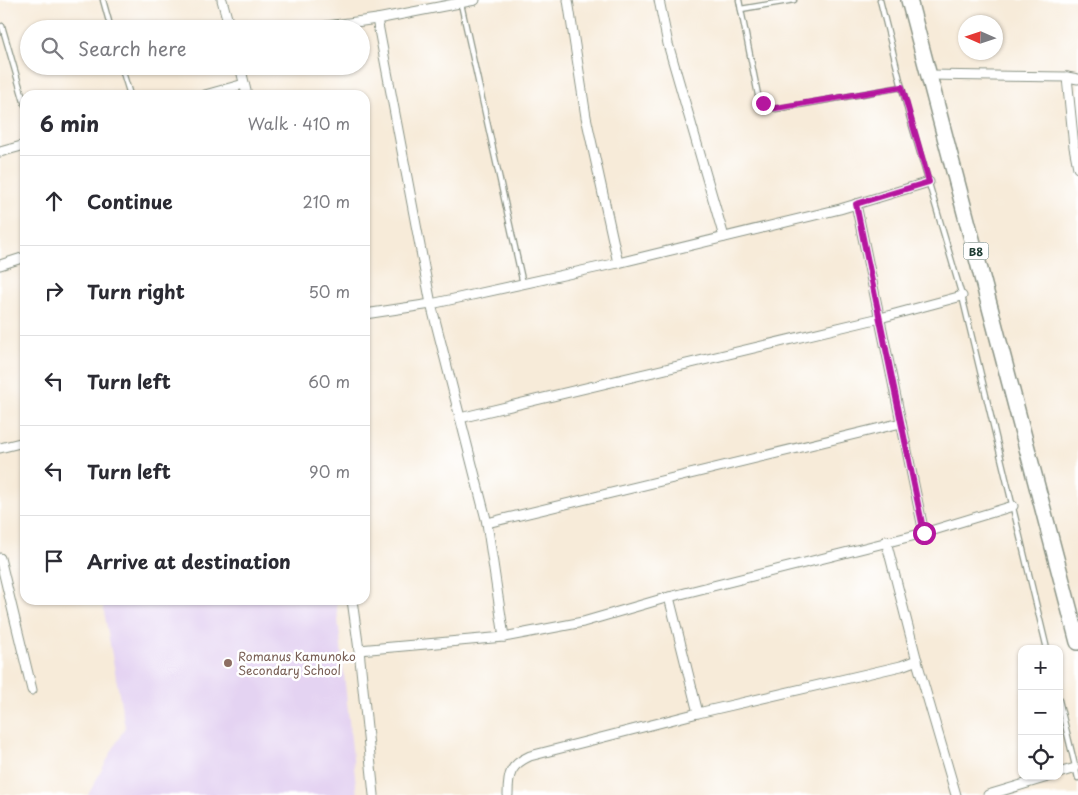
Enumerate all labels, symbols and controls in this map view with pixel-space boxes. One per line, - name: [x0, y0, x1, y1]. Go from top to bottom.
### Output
- north arrow: [958, 15, 1003, 60]
- search box: [20, 20, 370, 75]
- icon: search: [38, 34, 66, 62]
- text: Search here: [78, 34, 187, 62]
- route end: [752, 92, 775, 115]
- text: 6 min: [40, 107, 99, 139]
- text: Walk · 410 m: [248, 111, 350, 135]
- icon: ahead: [40, 187, 68, 215]
- text: Continue: [87, 187, 173, 215]
- text: 210 m: [302, 189, 350, 213]
- road number: B8: [964, 242, 988, 260]
- icon: right: [40, 277, 68, 305]
- text: Turn right: [87, 277, 185, 305]
- text: 50 m: [309, 279, 350, 303]
- icon: left: [40, 367, 68, 395]
- text: Turn left: [87, 367, 171, 395]
- text: 60 m: [308, 369, 350, 393]
- icon: left: [40, 457, 68, 485]
- text: Turn left: [87, 457, 171, 485]
- text: 90 m: [309, 459, 350, 483]
- route start: [913, 522, 936, 545]
- icon: arrive: [40, 547, 68, 575]
- text: Arrive at destination: [87, 547, 291, 575]
- map controls: [1018, 645, 1063, 780]
- button: +: [1018, 645, 1063, 690]
- place label: Romanus Kamunoko Secondary School: [238, 647, 356, 679]
- marker: Romanus Kamunoko Secondary School: [222, 657, 234, 669]
- button: −: [1018, 690, 1063, 735]
- button: locate: [1018, 735, 1063, 780]

